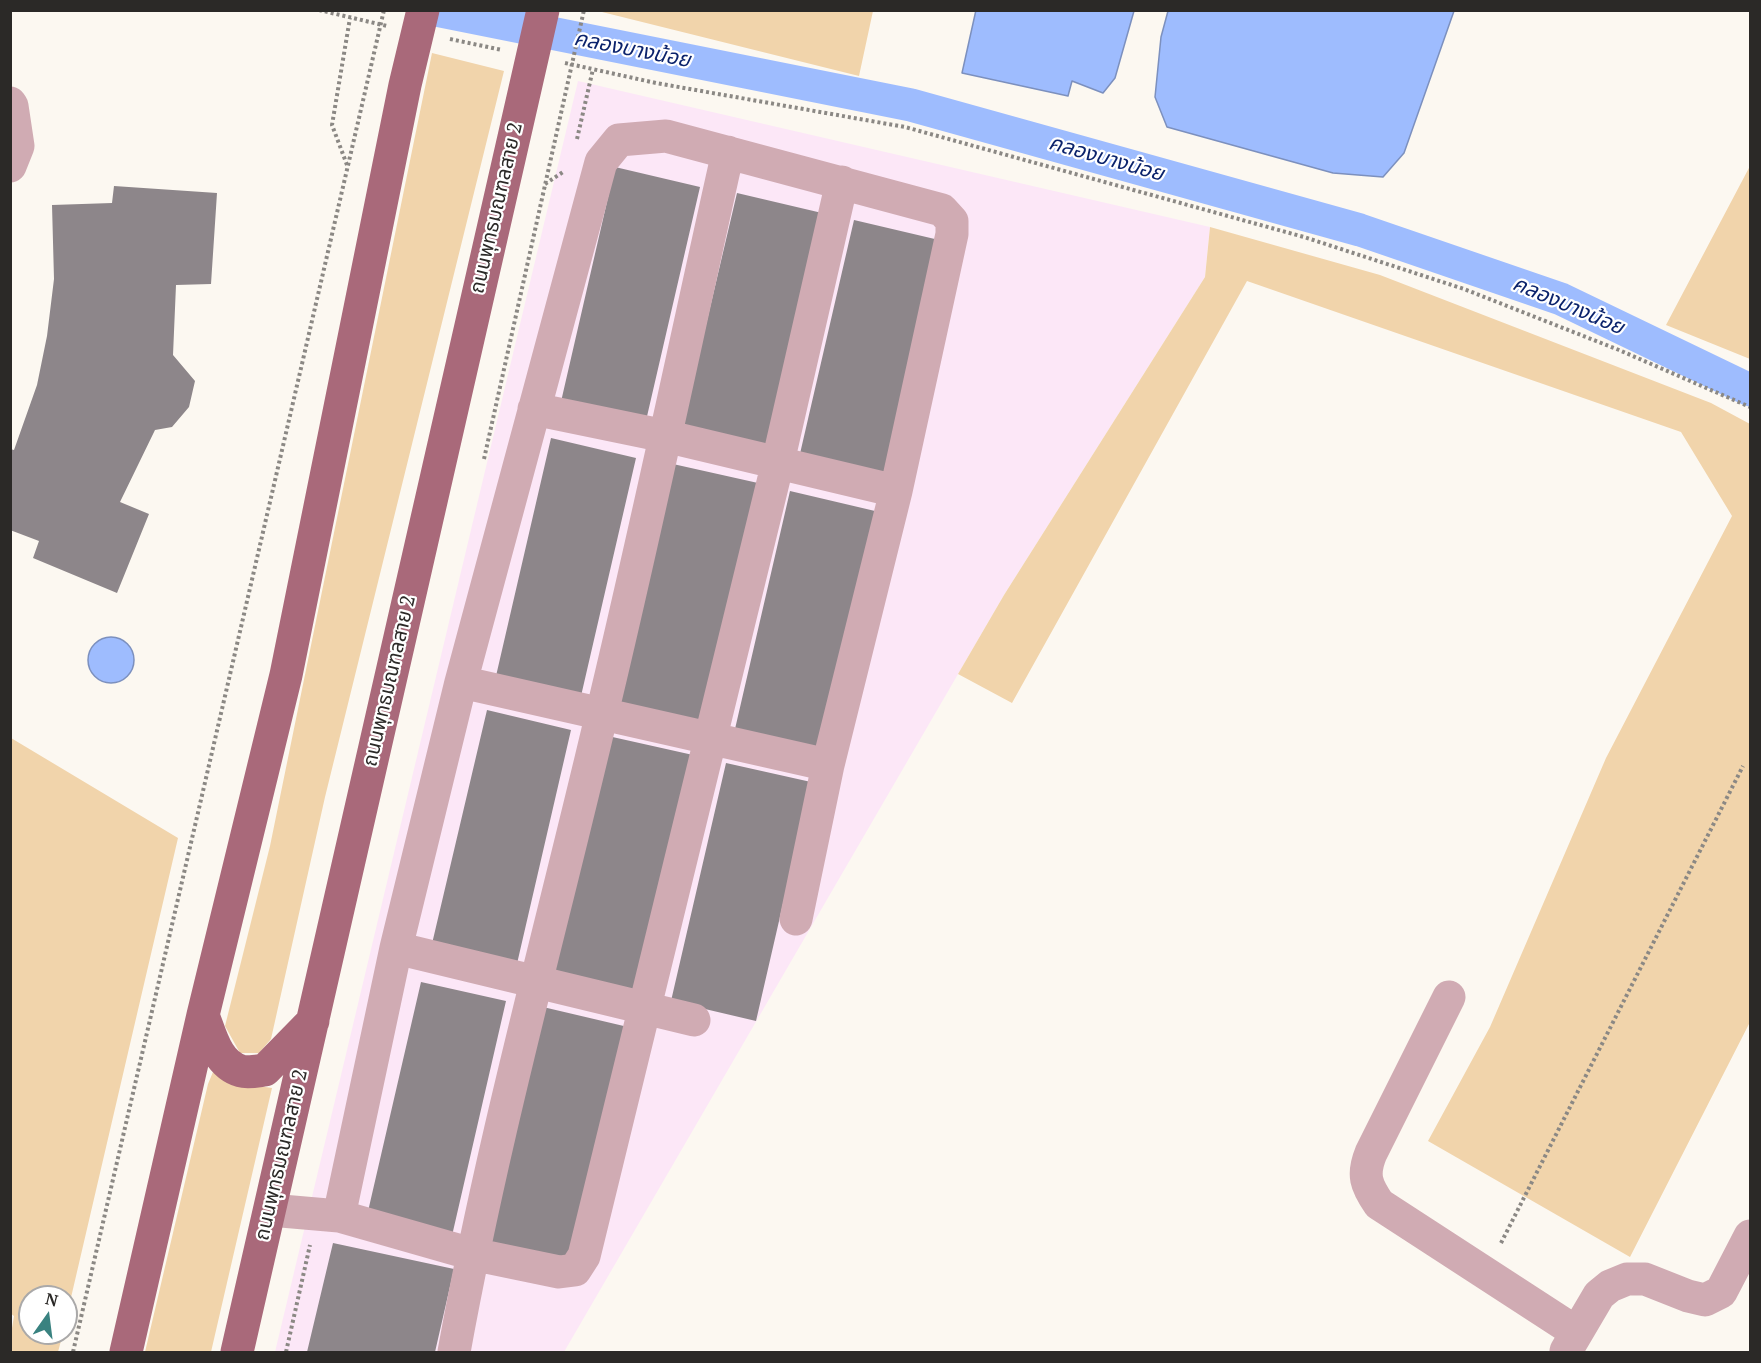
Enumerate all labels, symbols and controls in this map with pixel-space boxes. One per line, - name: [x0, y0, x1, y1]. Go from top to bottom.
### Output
- water label: คลองบางน้อย: [572, 26, 692, 74]
- street label: ถนนพุทธมณฑลสาย 2: [466, 120, 528, 296]
- water label: คลองบางน้อย: [1046, 131, 1166, 187]
- water label: คลองบางน้อย: [1509, 271, 1627, 341]
- street label: ถนนพุทธมณฑลสาย 2: [359, 593, 421, 769]
- street label: ถนนพุทธมณฑลสาย 2: [251, 1067, 313, 1243]
- north arrow: [18, 1285, 78, 1345]
- text: N: [43, 1287, 60, 1312]

